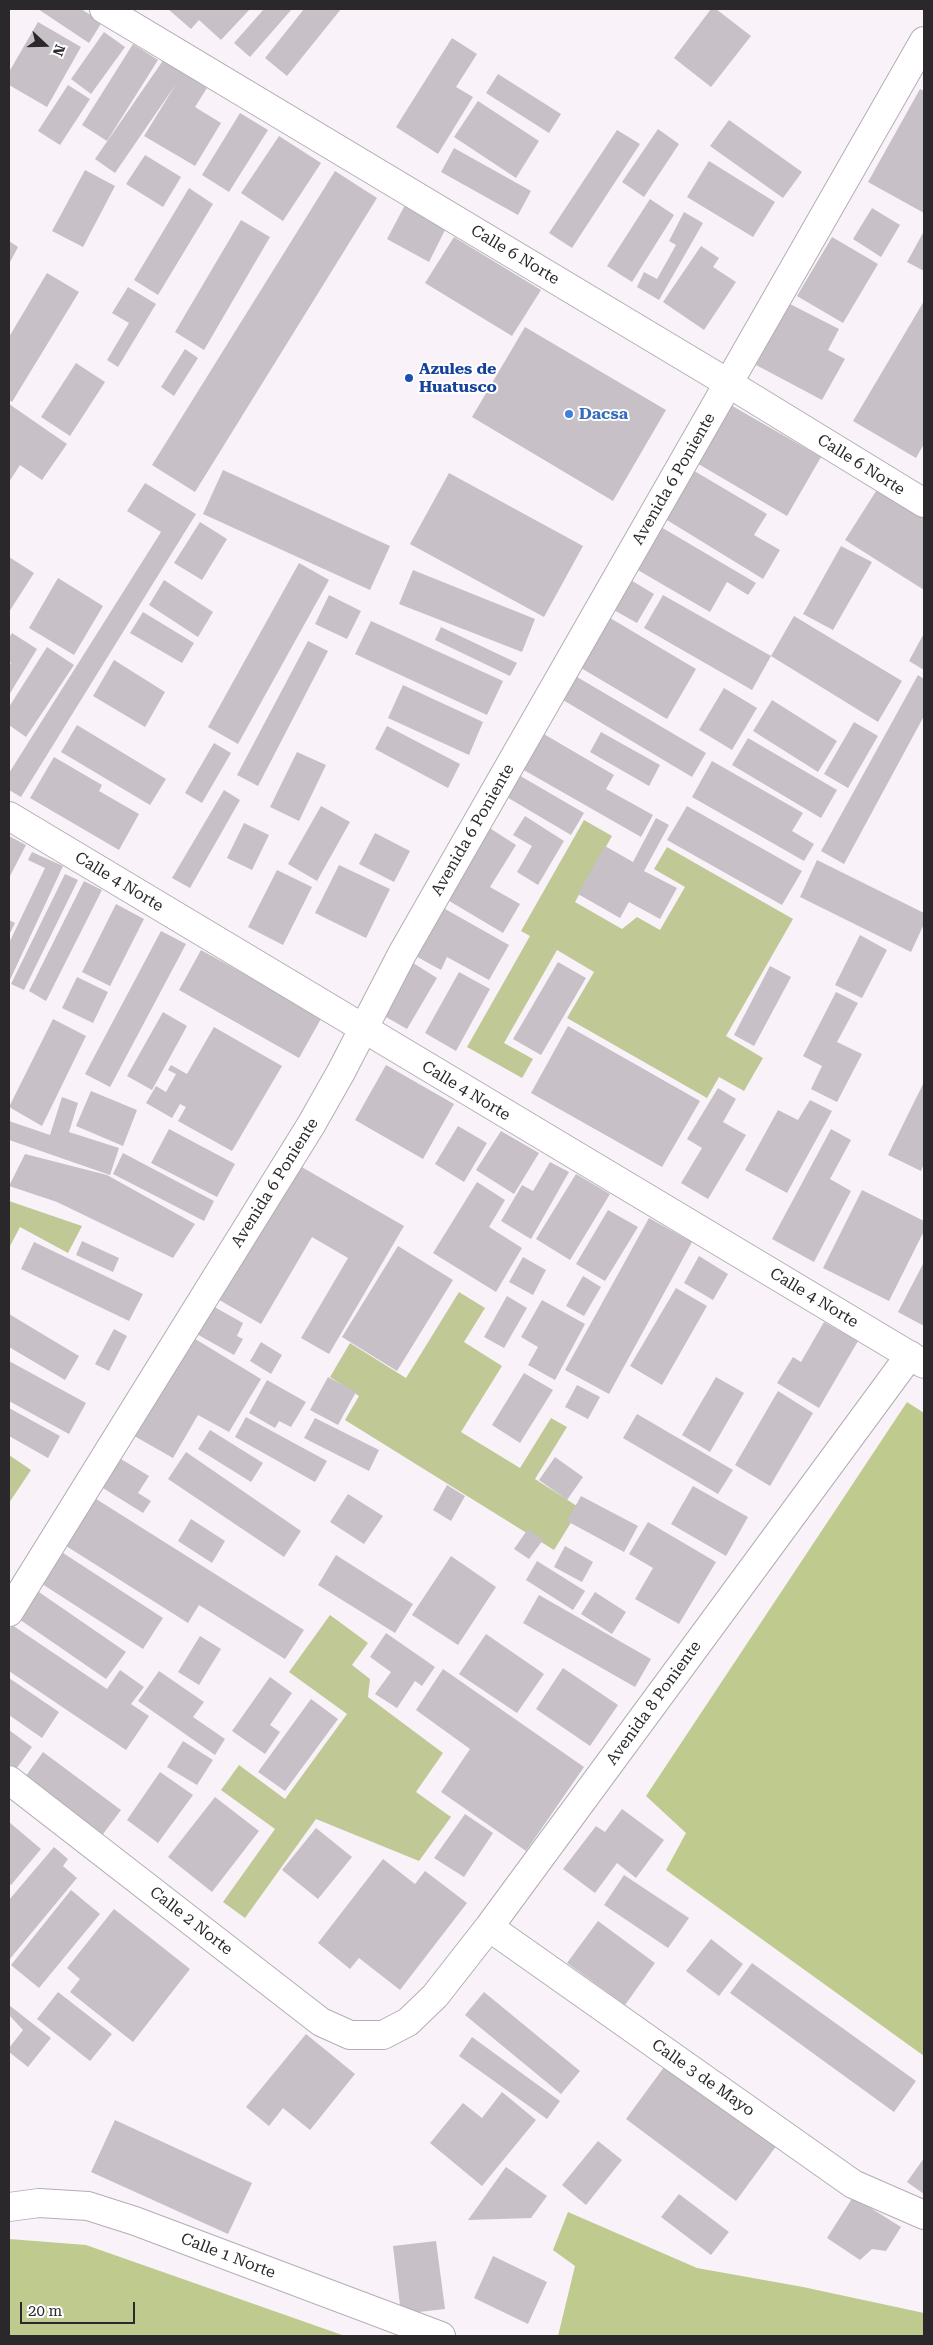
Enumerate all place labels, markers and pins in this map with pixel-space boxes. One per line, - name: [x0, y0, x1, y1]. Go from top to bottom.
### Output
- place label: Azules de Huatusco: [419, 359, 497, 397]
- marker: Azules de Huatusco: [403, 372, 415, 384]
- place label: Dacsa: [579, 404, 628, 424]
- marker: Dacsa: [563, 408, 575, 420]

